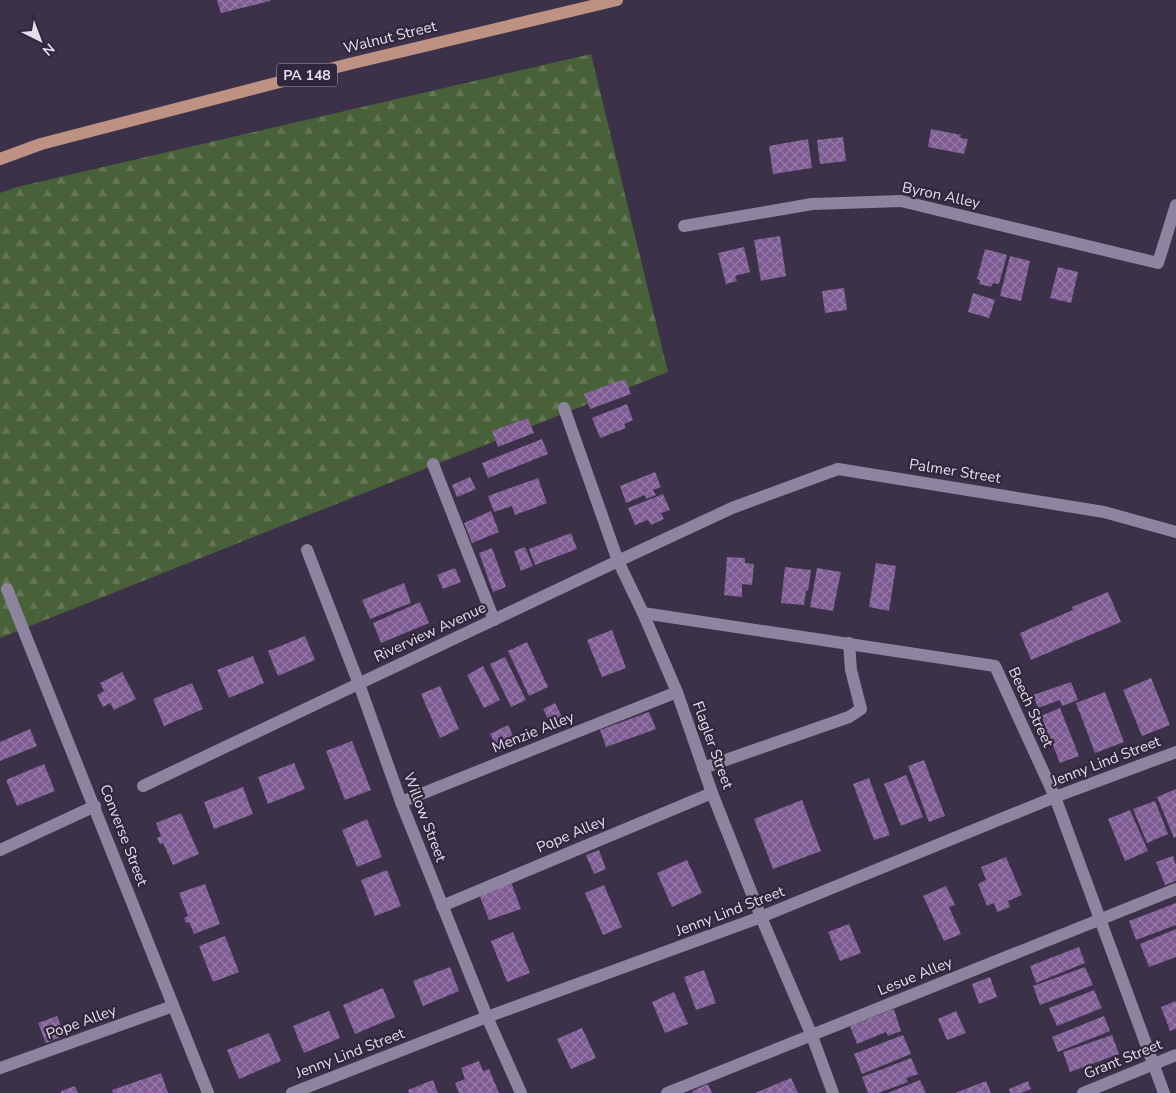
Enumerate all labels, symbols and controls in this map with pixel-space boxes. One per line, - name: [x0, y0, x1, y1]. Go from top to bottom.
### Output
- north arrow: [15, 15, 65, 65]
- street label: Walnut Street: [341, 16, 439, 58]
- text: N: [38, 39, 59, 60]
- road number: PA 148: [277, 64, 337, 86]
- street label: Byron Alley: [900, 177, 982, 213]
- street label: Palmer Street: [908, 454, 1003, 488]
- street label: Riverview Avenue: [371, 597, 489, 667]
- street label: Beech Street: [1004, 664, 1059, 751]
- street label: Flagler Street: [688, 698, 738, 792]
- street label: Menzie Alley: [489, 706, 577, 758]
- street label: Jenny Lind Street: [1048, 731, 1164, 791]
- street label: Willow Street: [399, 769, 452, 865]
- street label: Converse Street: [95, 781, 153, 889]
- street label: Pope Alley: [533, 810, 609, 858]
- street label: Jenny Lind Street: [672, 881, 788, 941]
- street label: Lesue Alley: [875, 952, 956, 1000]
- street label: Pope Alley: [43, 1000, 119, 1044]
- street label: Jenny Lind Street: [292, 1023, 408, 1083]
- street label: Grant Street: [1081, 1034, 1166, 1084]

